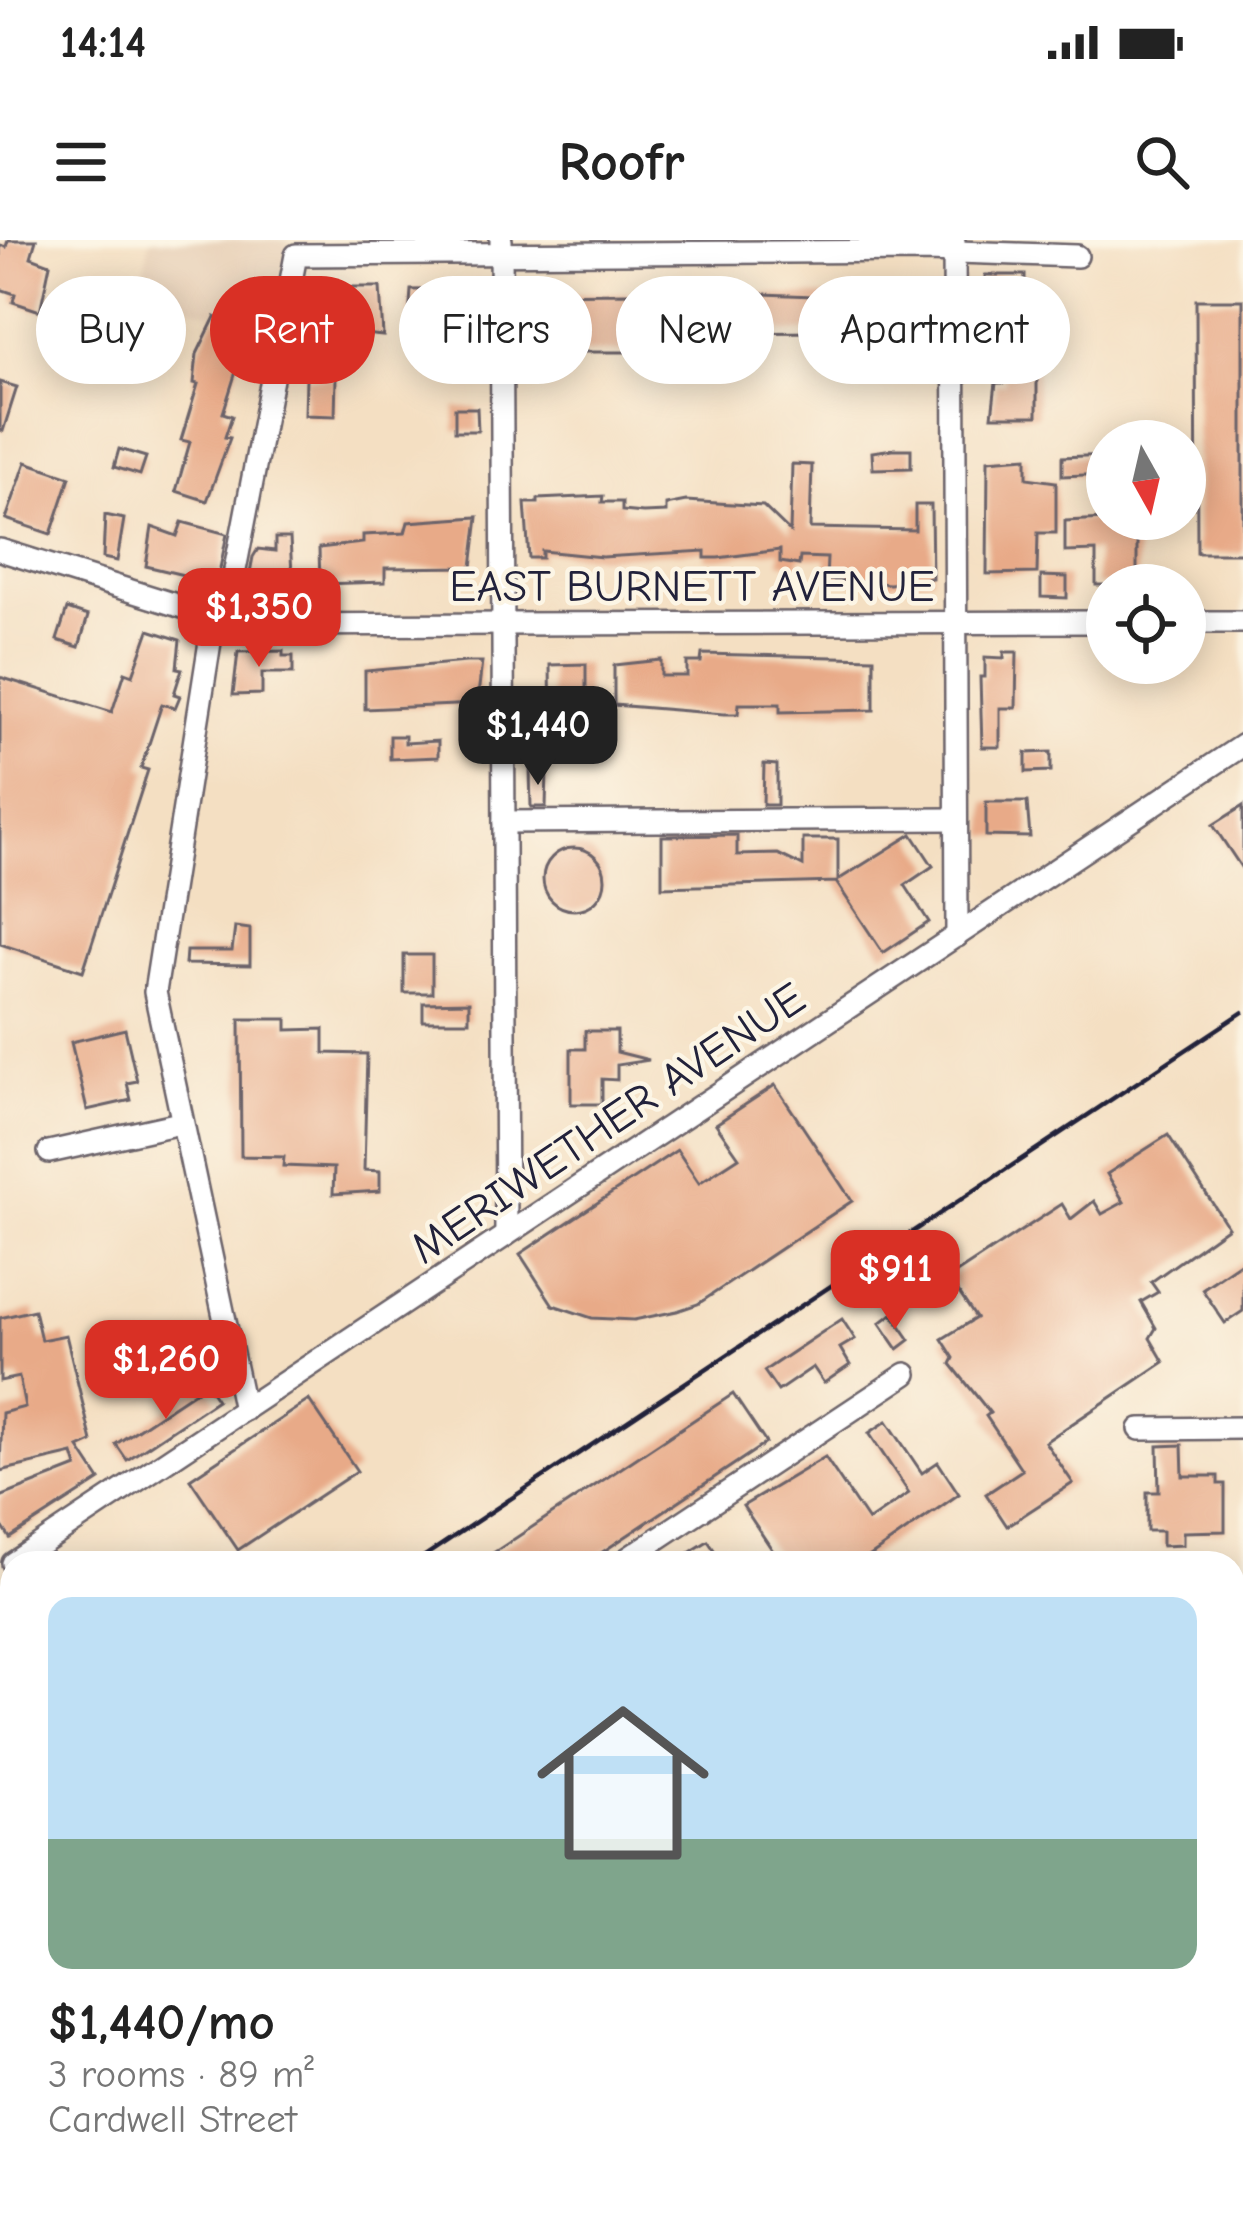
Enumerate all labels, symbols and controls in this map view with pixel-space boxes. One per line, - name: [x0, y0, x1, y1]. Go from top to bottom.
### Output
- text: 14:14: [60, 16, 146, 68]
- icon: menu: [48, 129, 114, 195]
- icon: search: [1129, 129, 1195, 195]
- text: Roofr: [558, 131, 685, 194]
- chip: Buy: [36, 276, 186, 384]
- chip: Rent: [210, 276, 375, 384]
- chip: Filters: [399, 276, 592, 384]
- chip: New: [616, 276, 774, 384]
- chip: Apartment: [798, 276, 1070, 384]
- north arrow: [1086, 420, 1206, 540]
- map controls: [1086, 420, 1206, 684]
- street label: EAST BURNETT AVENUE: [449, 560, 935, 612]
- button: locate: [1086, 564, 1206, 684]
- pin: $1,350: [161, 568, 357, 670]
- text: $1,350: [205, 584, 313, 629]
- pin: $1,440: [440, 686, 636, 788]
- text: $1,440: [485, 702, 591, 747]
- street label: MERIWETHER AVENUE: [401, 972, 814, 1274]
- pin: $911: [824, 1230, 966, 1332]
- text: $911: [858, 1246, 932, 1291]
- pin: $1,260: [68, 1320, 264, 1422]
- text: $1,260: [112, 1336, 220, 1381]
- icon: home: [515, 1675, 731, 1891]
- text: $1,440/mo: [48, 1993, 275, 2052]
- text: 3 rooms · 89 m²: [48, 2052, 314, 2097]
- text: Cardwell Street: [48, 2097, 297, 2142]

